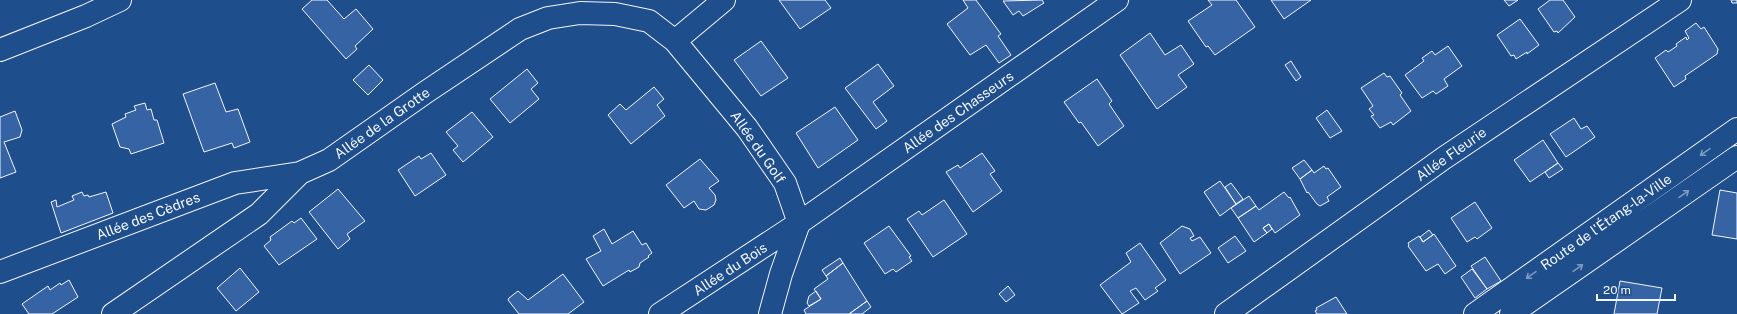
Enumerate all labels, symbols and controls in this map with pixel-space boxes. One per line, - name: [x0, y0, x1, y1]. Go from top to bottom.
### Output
- street label: Allée des Chasseurs: [899, 68, 1017, 156]
- street label: Allée de la Grotte: [331, 84, 433, 162]
- street label: Allée du Golf: [727, 108, 789, 187]
- street label: Allée Fleurie: [1413, 124, 1489, 184]
- one-way arrow: [1700, 148, 1711, 156]
- street label: Route de l'Étang-la-Ville: [1537, 170, 1675, 273]
- street label: Allée des Cèdres: [94, 189, 202, 243]
- one-way arrow: [1679, 190, 1690, 198]
- street label: Allée du Bois: [690, 239, 770, 299]
- one-way arrow: [1572, 264, 1583, 272]
- one-way arrow: [1525, 271, 1536, 279]
- scale bar: [1597, 276, 1675, 302]
- text: 20 m: [1603, 283, 1631, 297]

